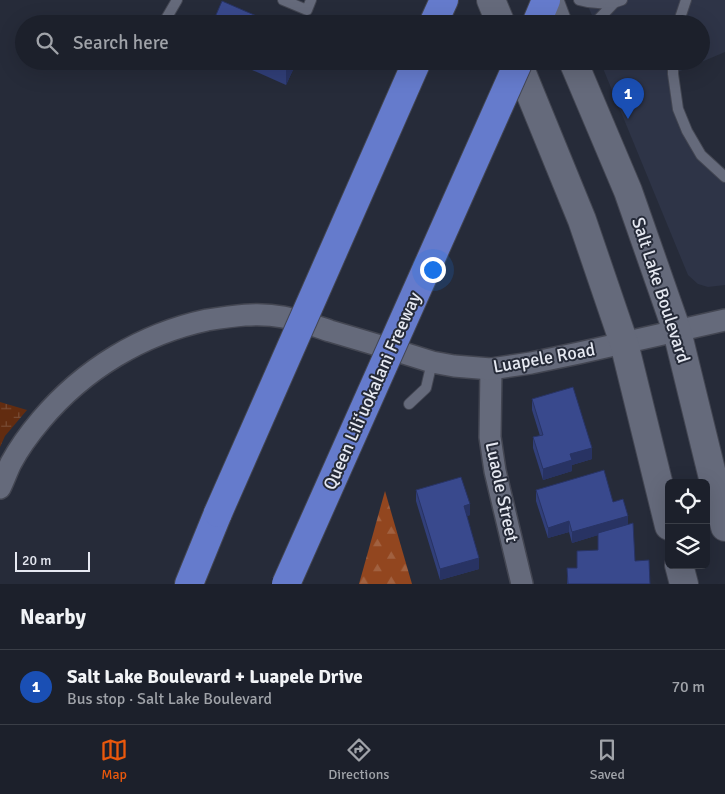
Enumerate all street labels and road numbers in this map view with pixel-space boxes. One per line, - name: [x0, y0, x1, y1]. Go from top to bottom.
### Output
- street label: Salt Lake Boulevard: [627, 214, 695, 366]
- street label: Queen Liliʻuokalani Freeway: [318, 288, 426, 493]
- street label: Luapele Road: [491, 338, 597, 378]
- street label: Luaole Street: [481, 440, 523, 544]

